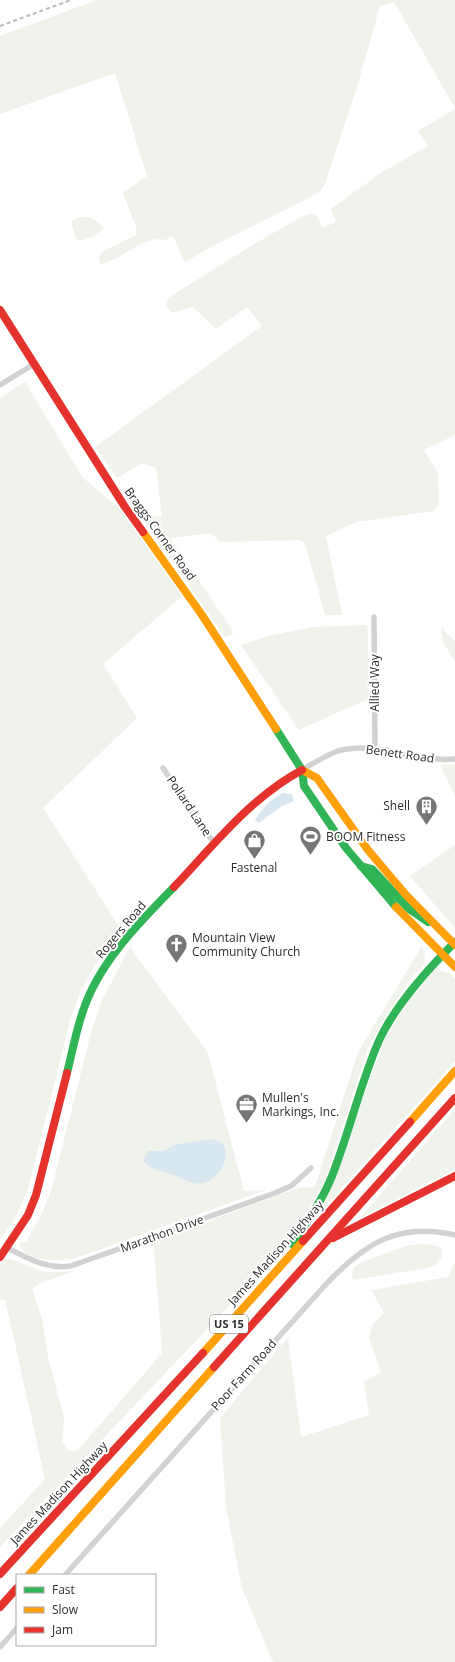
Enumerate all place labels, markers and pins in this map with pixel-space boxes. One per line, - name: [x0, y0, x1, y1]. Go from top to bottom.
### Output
- building icon: Shell: [413, 793, 439, 826]
- place label: Shell: [383, 797, 410, 814]
- sports icon: BOOM Fitness: [297, 824, 323, 857]
- shop icon: Fastenal: [241, 828, 267, 861]
- place label: BOOM Fitness: [326, 828, 406, 845]
- place label: Fastenal: [231, 859, 277, 876]
- place label: Mountain View Community Church: [192, 929, 300, 960]
- church icon: Mountain View Community Church: [163, 932, 189, 965]
- place label: Mullen's Markings, Inc.: [262, 1089, 339, 1120]
- office icon: Mullen's Markings, Inc.: [234, 1092, 260, 1125]

